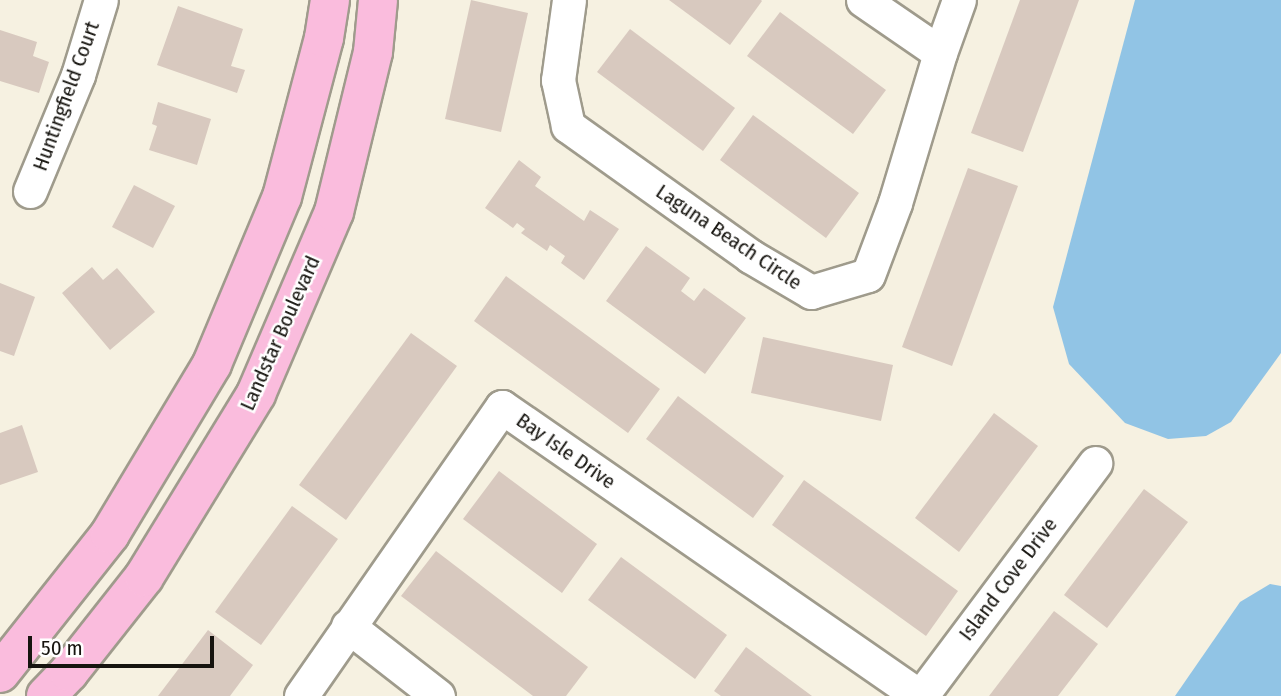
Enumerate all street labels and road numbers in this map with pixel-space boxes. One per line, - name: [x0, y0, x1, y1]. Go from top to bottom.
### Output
- street label: Huntingfield Court: [27, 18, 105, 174]
- street label: Laguna Beach Circle: [651, 179, 807, 295]
- street label: Landstar Boulevard: [235, 252, 325, 414]
- street label: Bay Isle Drive: [511, 408, 621, 494]
- street label: Island Cove Drive: [953, 512, 1063, 646]

